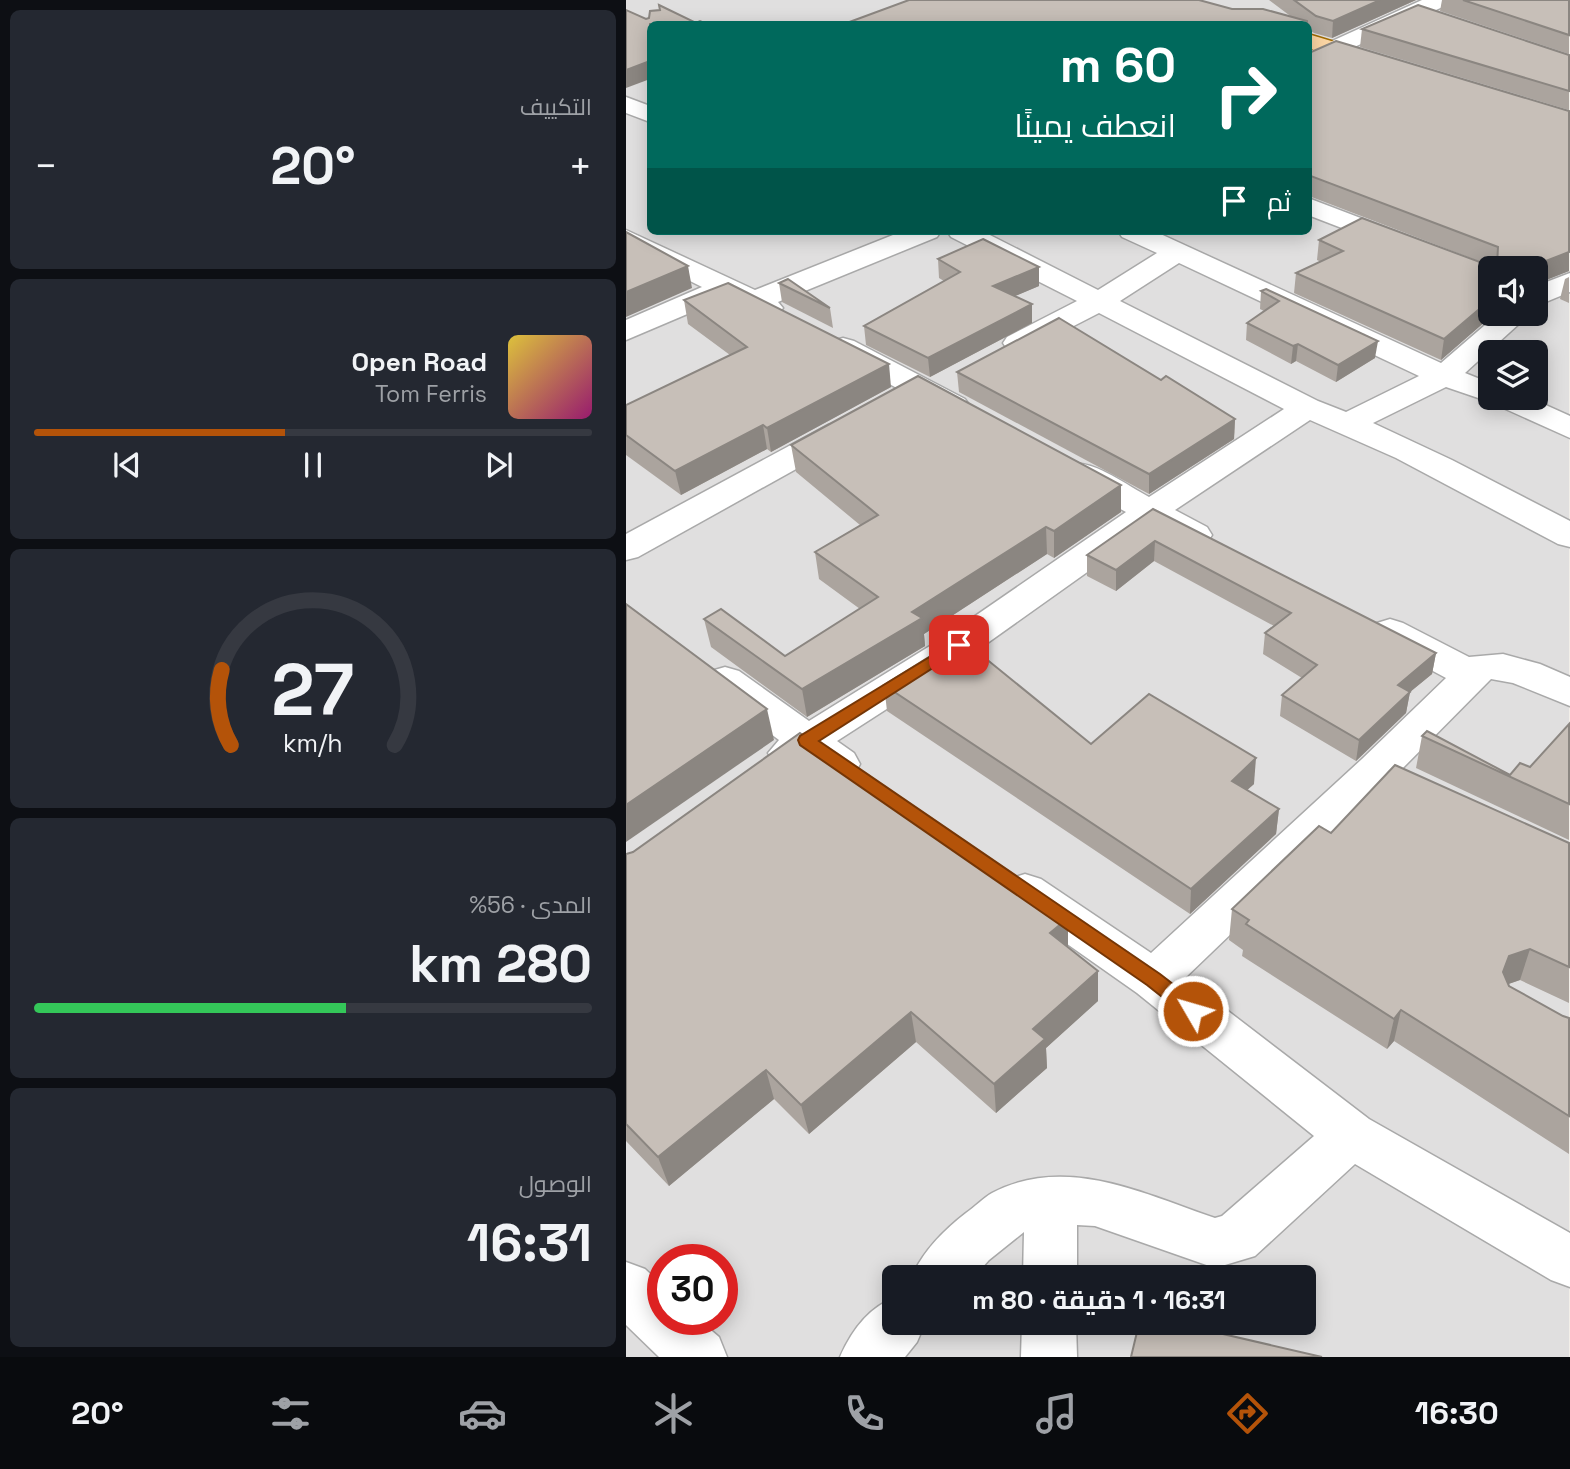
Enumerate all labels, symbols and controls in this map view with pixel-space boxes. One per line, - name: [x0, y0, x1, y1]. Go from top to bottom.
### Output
- text: 60 m: [1060, 34, 1176, 96]
- icon: right: [1200, 49, 1291, 140]
- text: التكييف: [520, 92, 592, 122]
- text: انعطف يمينًا: [1014, 106, 1176, 146]
- text: 20°: [270, 133, 356, 199]
- text: −: [34, 142, 58, 190]
- text: +: [568, 142, 592, 190]
- icon: arrive: [1215, 182, 1253, 220]
- text: ثم: [1267, 185, 1291, 219]
- map controls: [1478, 256, 1548, 410]
- button: sound: [1478, 256, 1548, 326]
- button: layers: [1478, 340, 1548, 410]
- text: Open Road: [352, 345, 487, 379]
- text: Tom Ferris: [375, 379, 487, 409]
- icon: previous: [108, 446, 146, 484]
- icon: pause: [294, 446, 332, 484]
- icon: next: [480, 446, 518, 484]
- pin: [929, 615, 989, 675]
- icon: arrive: [940, 626, 978, 664]
- text: 27: [272, 643, 354, 736]
- text: km/h: [283, 726, 343, 758]
- text: المدى · 56%: [469, 890, 592, 920]
- text: 280 km: [409, 931, 592, 997]
- position arrow: [1156, 974, 1230, 1048]
- text: الوصول: [519, 1169, 592, 1199]
- text: 16:31: [467, 1210, 592, 1276]
- speed limit sign: 30: [647, 1244, 738, 1335]
- text: 16:31 · 1 دقيقة · 80 m: [972, 1283, 1226, 1317]
- icon: filters: [266, 1389, 315, 1438]
- icon: car: [458, 1389, 507, 1438]
- icon: climate: [649, 1389, 698, 1438]
- icon: phone: [840, 1389, 889, 1438]
- icon: music: [1032, 1389, 1081, 1438]
- icon: directions: [1223, 1389, 1272, 1438]
- text: 20°: [71, 1393, 124, 1433]
- text: 16:30: [1415, 1393, 1499, 1433]

